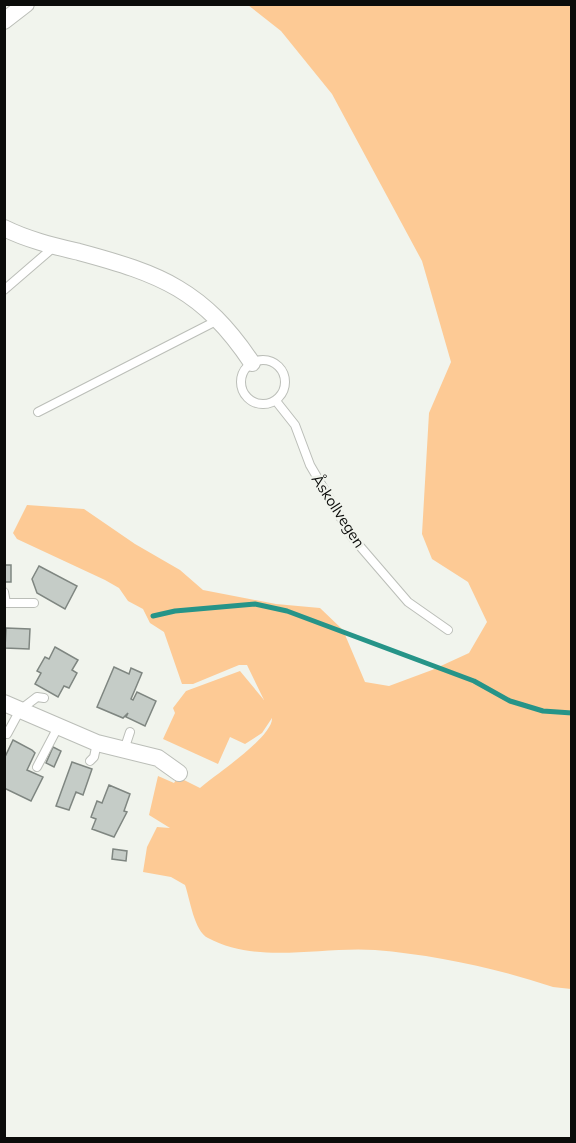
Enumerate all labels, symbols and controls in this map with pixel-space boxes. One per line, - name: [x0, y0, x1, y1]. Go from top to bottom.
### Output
- street label: Åskollvegen: [308, 470, 370, 551]

